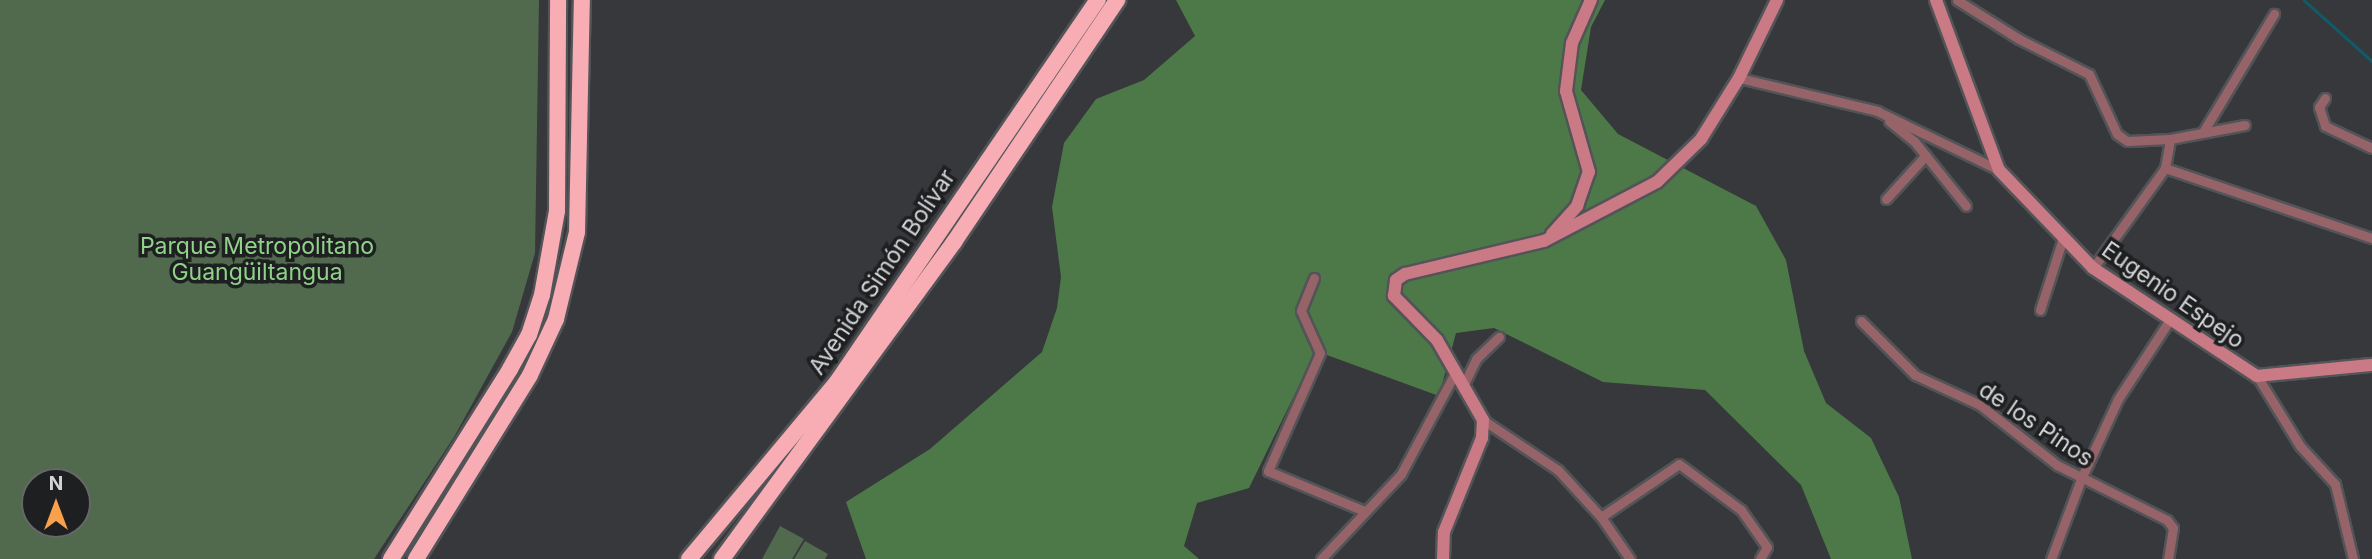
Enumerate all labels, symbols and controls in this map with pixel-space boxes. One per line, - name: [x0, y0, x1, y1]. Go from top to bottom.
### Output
- street label: Avenida Simón Bolívar: [803, 164, 961, 380]
- park label: Parque Metropolitano Guangüiltangua: [140, 232, 374, 286]
- street label: Eugenio Espejo: [2097, 236, 2249, 354]
- street label: de los Pinos: [1974, 376, 2098, 472]
- north arrow: [21, 468, 91, 538]
- text: N: [49, 472, 63, 495]

